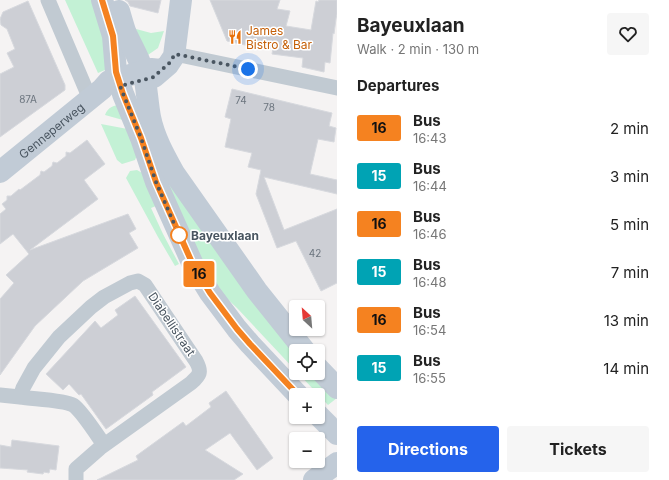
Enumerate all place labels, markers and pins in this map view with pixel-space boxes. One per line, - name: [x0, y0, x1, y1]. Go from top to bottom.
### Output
- place label: James Bistro & Bar: [246, 23, 313, 52]
- restaurant icon: James Bistro & Bar: [227, 29, 243, 45]
- marker: Bayeuxlaan: [170, 226, 188, 244]
- place label: Bayeuxlaan: [191, 228, 259, 243]

